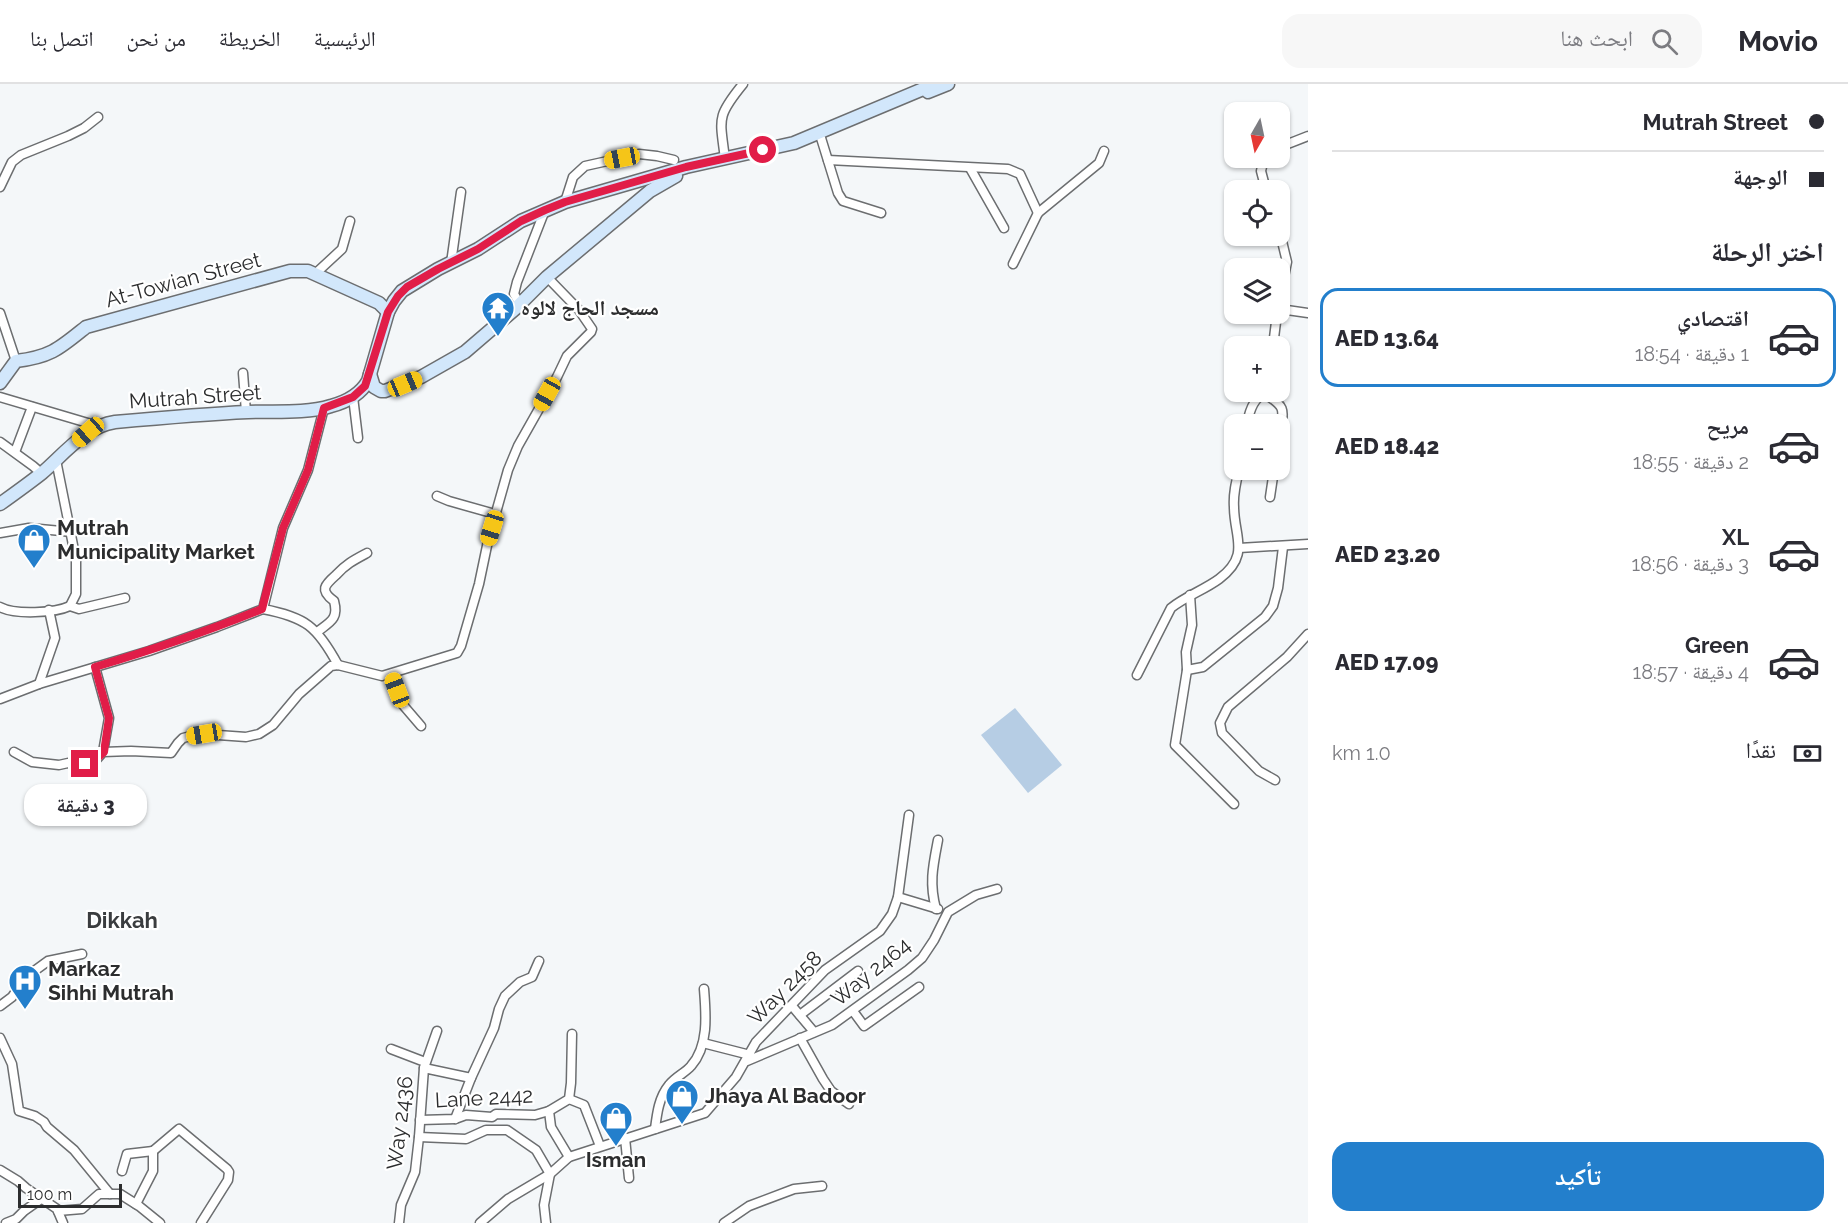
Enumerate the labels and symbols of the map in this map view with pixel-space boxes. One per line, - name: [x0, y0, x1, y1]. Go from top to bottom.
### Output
- north arrow: [1224, 102, 1290, 168]
- route start: [749, 136, 776, 163]
- car: [603, 146, 641, 170]
- street label: At-Towian Street: [102, 247, 263, 312]
- temple icon: مسجد الحاج لالوه: [480, 290, 516, 337]
- place label: مسجد الحاج لالوه: [521, 295, 659, 321]
- car: [385, 369, 425, 399]
- car: [530, 374, 564, 414]
- street label: Mutrah Street: [128, 379, 262, 414]
- car: [69, 413, 107, 451]
- car: [478, 508, 506, 548]
- place label: Mutrah Municipality Market: [57, 515, 255, 564]
- shop icon: Mutrah Municipality Market: [16, 522, 52, 569]
- car: [382, 670, 412, 710]
- car: [185, 722, 223, 746]
- route end: [71, 750, 98, 777]
- callout: 3 دقيقة: [23, 785, 146, 827]
- district label: Dikkah: [86, 907, 158, 933]
- street label: Way 2464: [826, 932, 915, 1011]
- street label: Way 2458: [742, 945, 827, 1030]
- place label: Markaz Sihhi Mutrah: [48, 956, 174, 1005]
- hospital icon: Markaz Sihhi Mutrah: [7, 963, 43, 1010]
- street label: Way 2436: [381, 1075, 418, 1171]
- shop icon: Jhaya Al Badoor: [664, 1078, 700, 1125]
- street label: Lane 2442: [434, 1082, 534, 1113]
- place label: Jhaya Al Badoor: [705, 1083, 866, 1108]
- shop icon: Isman: [598, 1100, 634, 1147]
- place label: Isman: [586, 1147, 646, 1172]
- scale bar: [18, 1181, 122, 1208]

